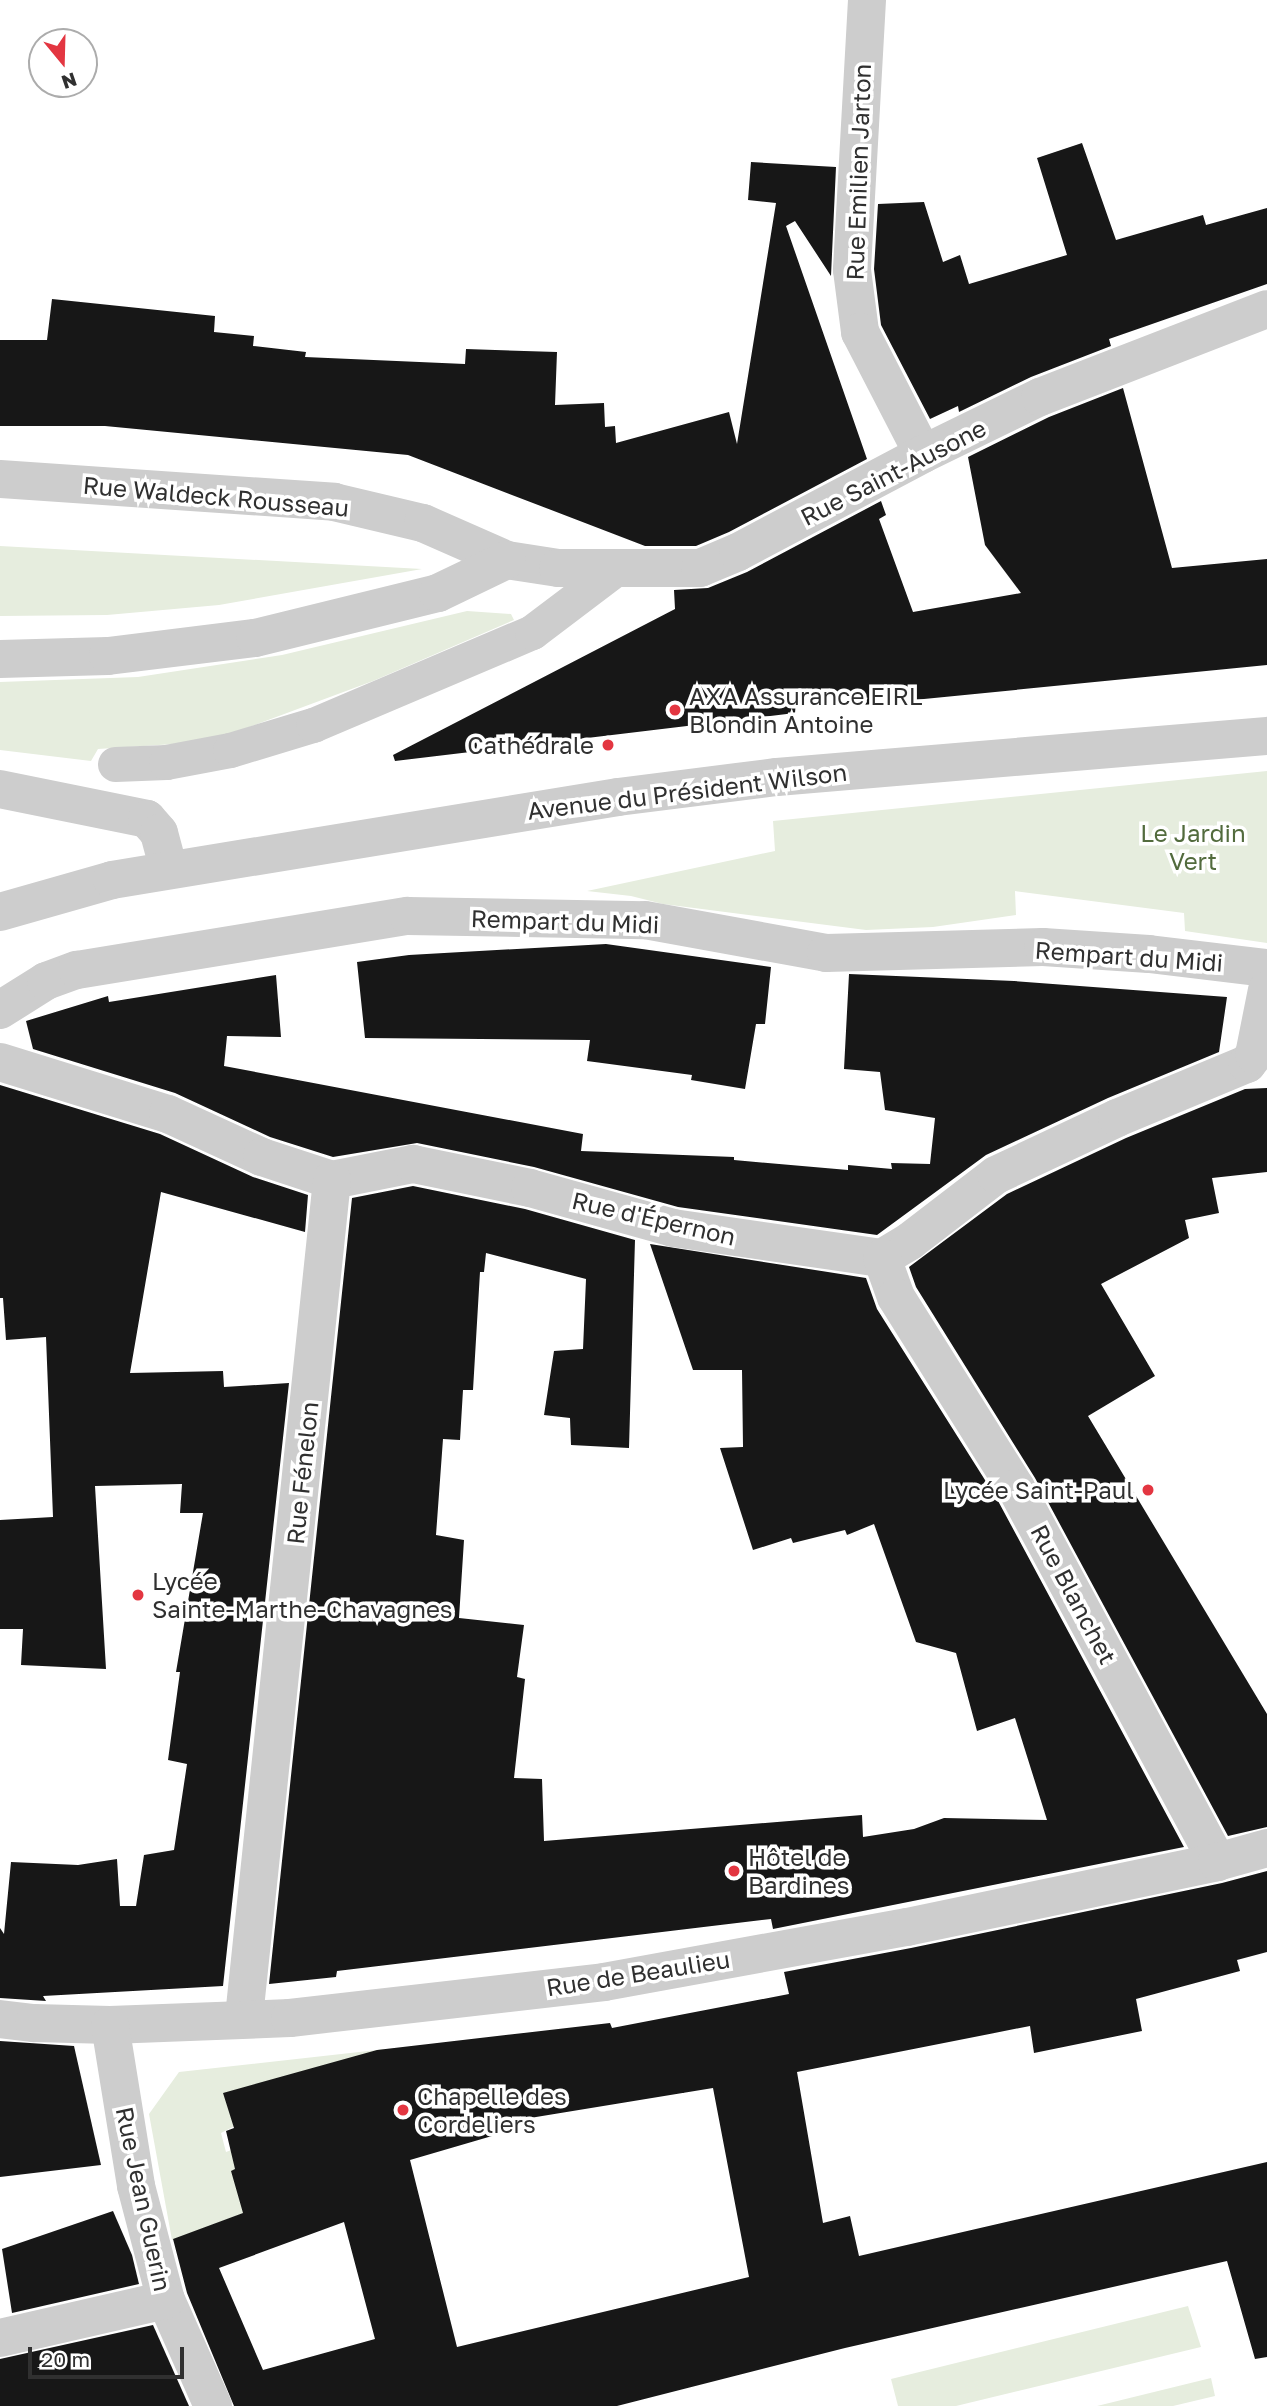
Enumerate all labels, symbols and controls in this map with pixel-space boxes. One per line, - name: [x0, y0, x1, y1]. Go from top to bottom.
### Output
- north arrow: [28, 28, 98, 98]
- street label: Rue Emilien Jarton: [840, 63, 876, 281]
- text: N: [59, 68, 80, 95]
- street label: Rue Saint-Ausone: [795, 413, 991, 531]
- street label: Rue Waldeck Rousseau: [82, 470, 350, 522]
- place label: AXA Assurance EIRL Blondin Antoine: [689, 682, 922, 738]
- marker: AXA Assurance EIRL Blondin Antoine: [667, 702, 683, 718]
- place label: Cathédrale: [467, 731, 594, 759]
- marker: Cathédrale: [600, 737, 616, 753]
- street label: Avenue du Président Wilson: [526, 757, 848, 825]
- park label: Le Jardin Vert: [1140, 819, 1246, 875]
- street label: Rempart du Midi: [470, 903, 660, 939]
- street label: Rempart du Midi: [1034, 935, 1224, 977]
- street label: Rue d'Épernon: [569, 1185, 739, 1251]
- street label: Rue Fénelon: [280, 1400, 324, 1546]
- place label: Lycée Saint-Paul: [943, 1476, 1134, 1504]
- marker: Lycée Saint-Paul: [1140, 1482, 1156, 1498]
- street label: Rue Blanchet: [1025, 1519, 1123, 1669]
- place label: Lycée Sainte-Marthe-Chavagnes: [152, 1567, 453, 1623]
- marker: Lycée Sainte-Marthe-Chavagnes: [130, 1587, 146, 1603]
- place label: Hôtel de Bardines: [748, 1843, 849, 1899]
- marker: Hôtel de Bardines: [726, 1863, 742, 1879]
- street label: Rue de Beaulieu: [544, 1944, 732, 2002]
- place label: Chapelle des Cordeliers: [417, 2082, 567, 2138]
- marker: Chapelle des Cordeliers: [395, 2102, 411, 2118]
- street label: Rue Jean Guerin: [110, 2104, 178, 2294]
- scale bar: [32, 2332, 187, 2376]
- text: 20 m: [41, 2346, 90, 2372]

